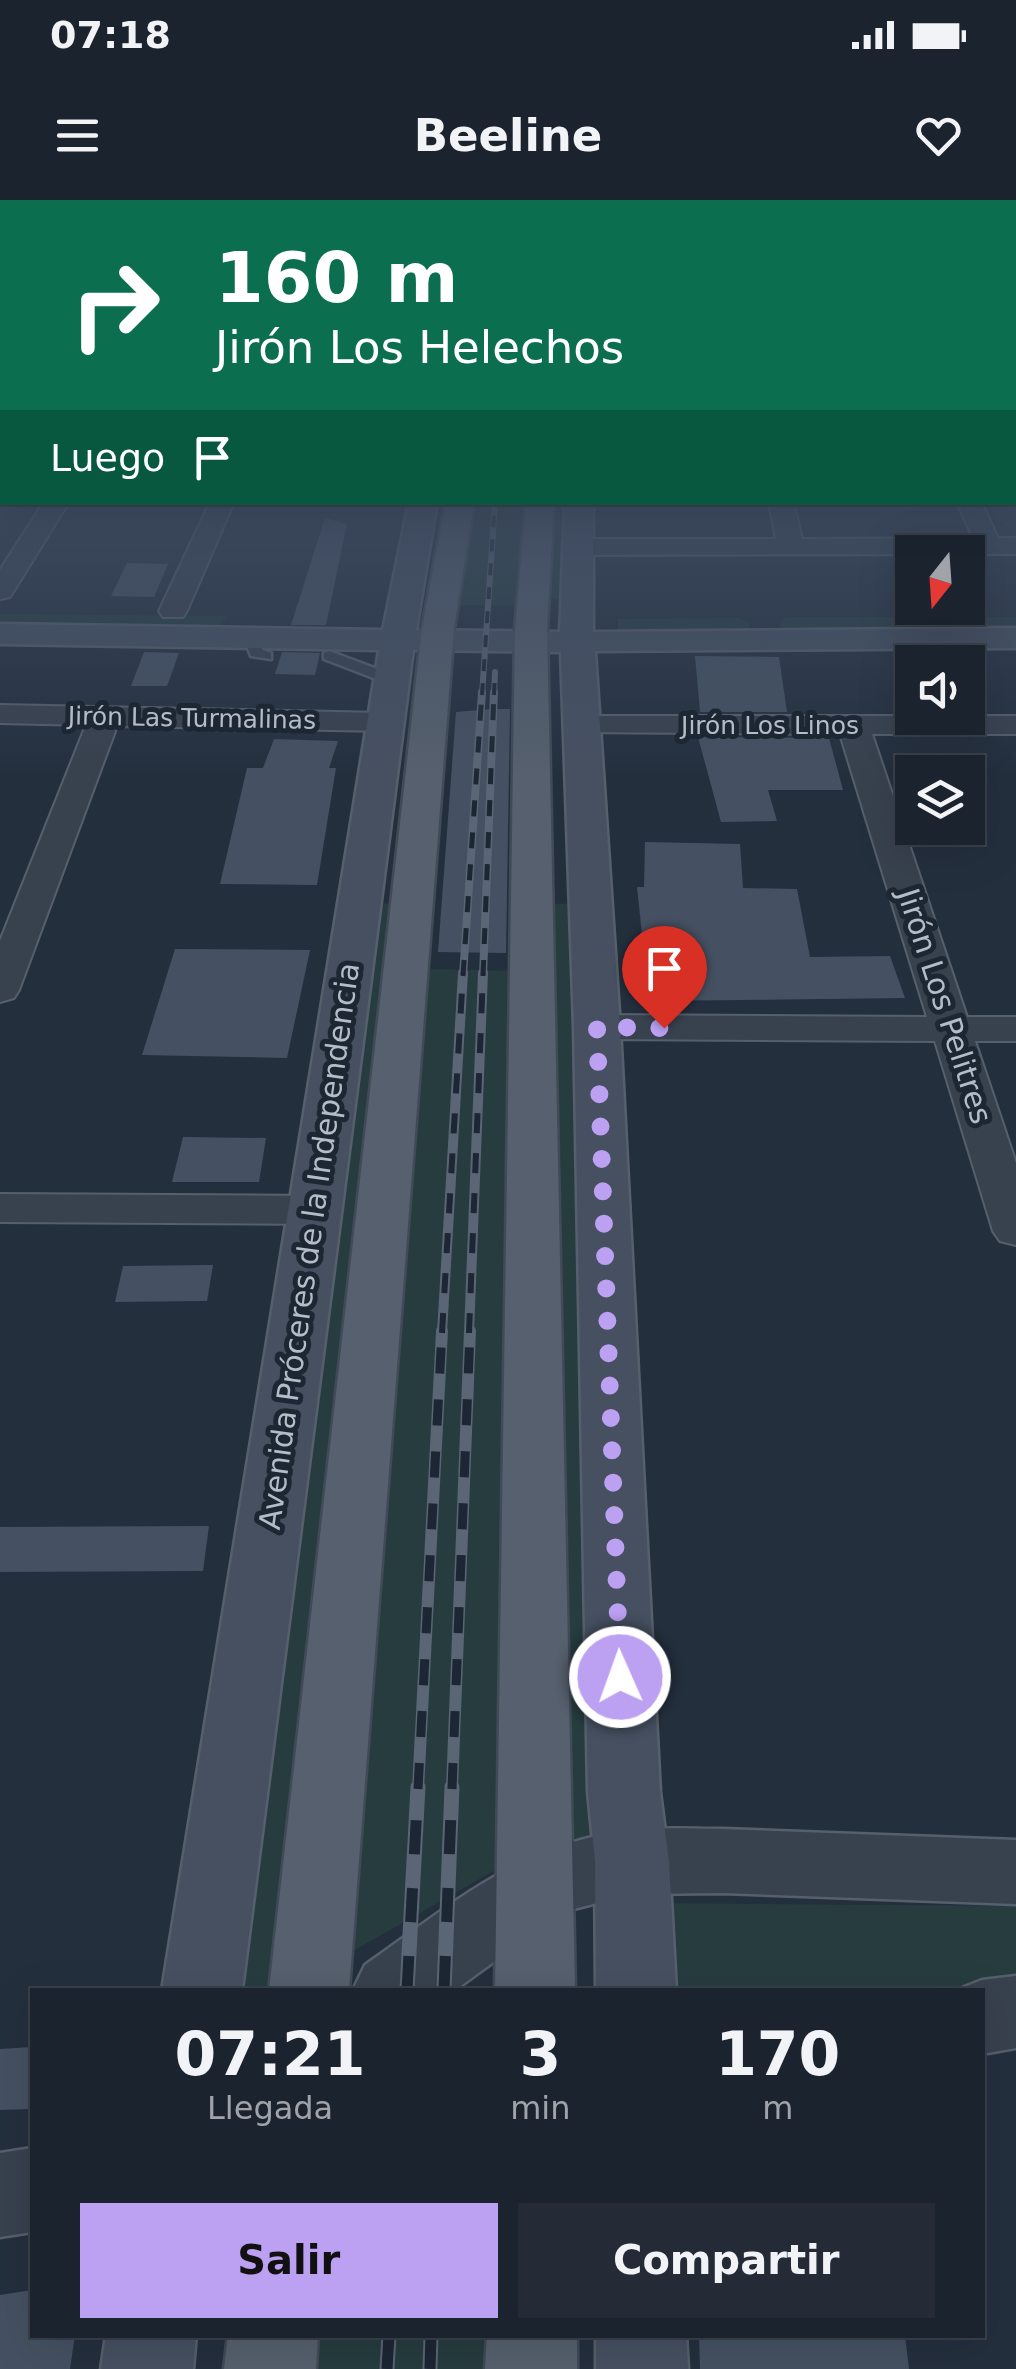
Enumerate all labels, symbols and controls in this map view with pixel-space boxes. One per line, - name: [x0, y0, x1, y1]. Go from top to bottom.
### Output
- text: 07:18: [50, 13, 171, 57]
- icon: menu: [50, 108, 105, 163]
- icon: heart: [911, 108, 966, 163]
- text: Beeline: [414, 109, 602, 162]
- text: 160 m: [215, 237, 458, 319]
- icon: right: [50, 240, 180, 370]
- text: Jirón Los Helechos: [215, 321, 624, 374]
- icon: arrive: [185, 430, 240, 485]
- text: Luego: [50, 436, 165, 480]
- north arrow: [895, 535, 985, 625]
- map controls: [895, 535, 985, 845]
- button: sound: [895, 645, 985, 735]
- street label: Jirón Las Turmalinas: [66, 701, 316, 735]
- street label: Jirón Los Linos: [679, 711, 859, 740]
- button: layers: [895, 755, 985, 845]
- street label: Jirón Los Pelitres: [890, 882, 1000, 1128]
- pin: [622, 926, 707, 1029]
- icon: arrive: [637, 941, 692, 996]
- street label: Avenida Próceres de la Independencia: [252, 960, 366, 1532]
- position arrow: [568, 1625, 672, 1729]
- text: 07:21: [175, 2019, 366, 2089]
- text: 3: [519, 2019, 561, 2089]
- text: 170: [715, 2019, 840, 2089]
- text: Llegada: [207, 2089, 333, 2127]
- text: min: [510, 2089, 571, 2127]
- text: m: [762, 2089, 793, 2127]
- button: Salir: [80, 2203, 498, 2318]
- button: Compartir: [518, 2203, 935, 2318]

